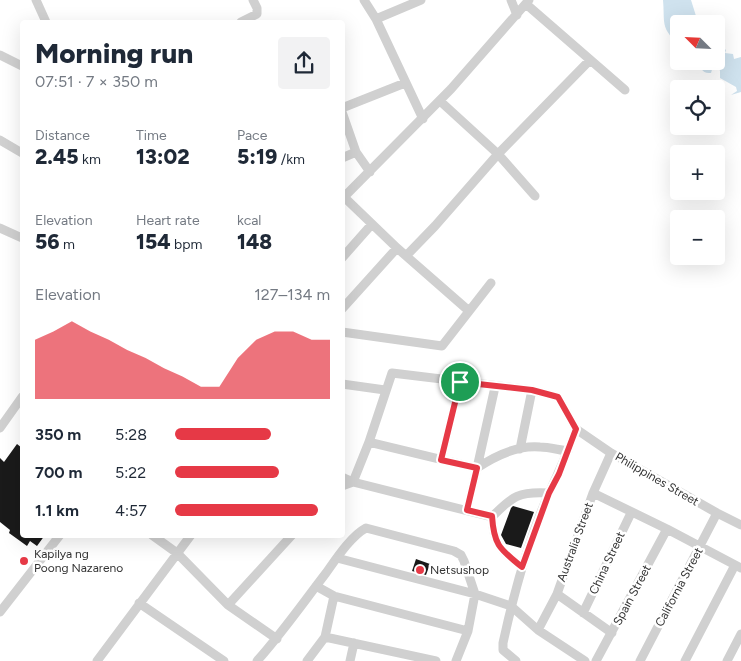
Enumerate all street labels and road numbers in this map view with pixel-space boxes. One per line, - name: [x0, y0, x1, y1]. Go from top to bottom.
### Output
- street label: Philippines Street: [613, 449, 702, 509]
- street label: Australia Street: [554, 500, 596, 584]
- street label: China Street: [586, 529, 628, 597]
- street label: California Street: [652, 545, 706, 629]
- street label: Spain Street: [610, 562, 654, 628]

